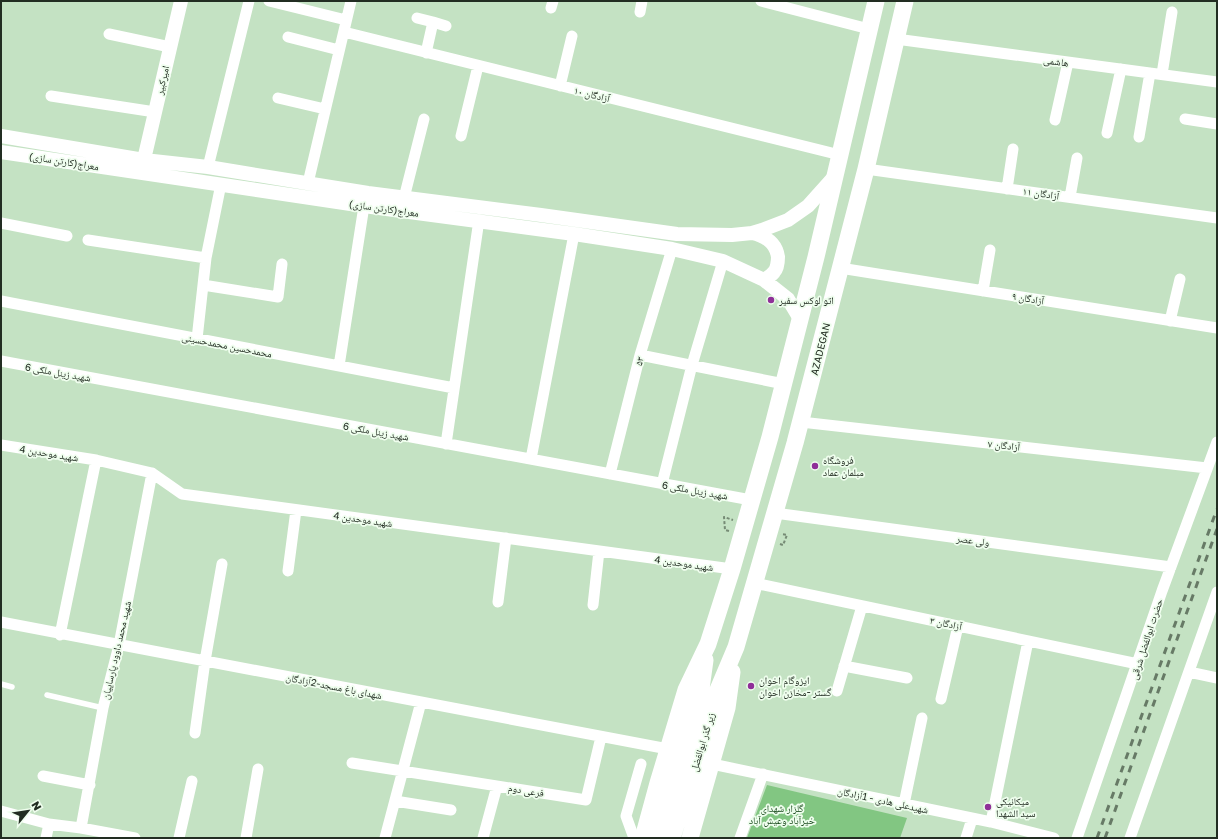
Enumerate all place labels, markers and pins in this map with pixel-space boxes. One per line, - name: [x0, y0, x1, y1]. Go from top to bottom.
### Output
- place label: اتو لوکس سفیر: [778, 294, 834, 307]
- marker: اتو لوکس سفیر: [766, 295, 776, 305]
- place label: فروشگاه مبلمان عماد: [823, 454, 864, 479]
- marker: فروشگاه مبلمان عماد: [810, 461, 820, 471]
- place label: ایزوگام اخوان گستر -مخازن اخوان: [759, 674, 832, 699]
- marker: ایزوگام اخوان گستر -مخازن اخوان: [746, 681, 756, 691]
- place label: میکانیکی سید الشهدا: [996, 795, 1036, 819]
- marker: میکانیکی سید الشهدا: [983, 802, 993, 812]

